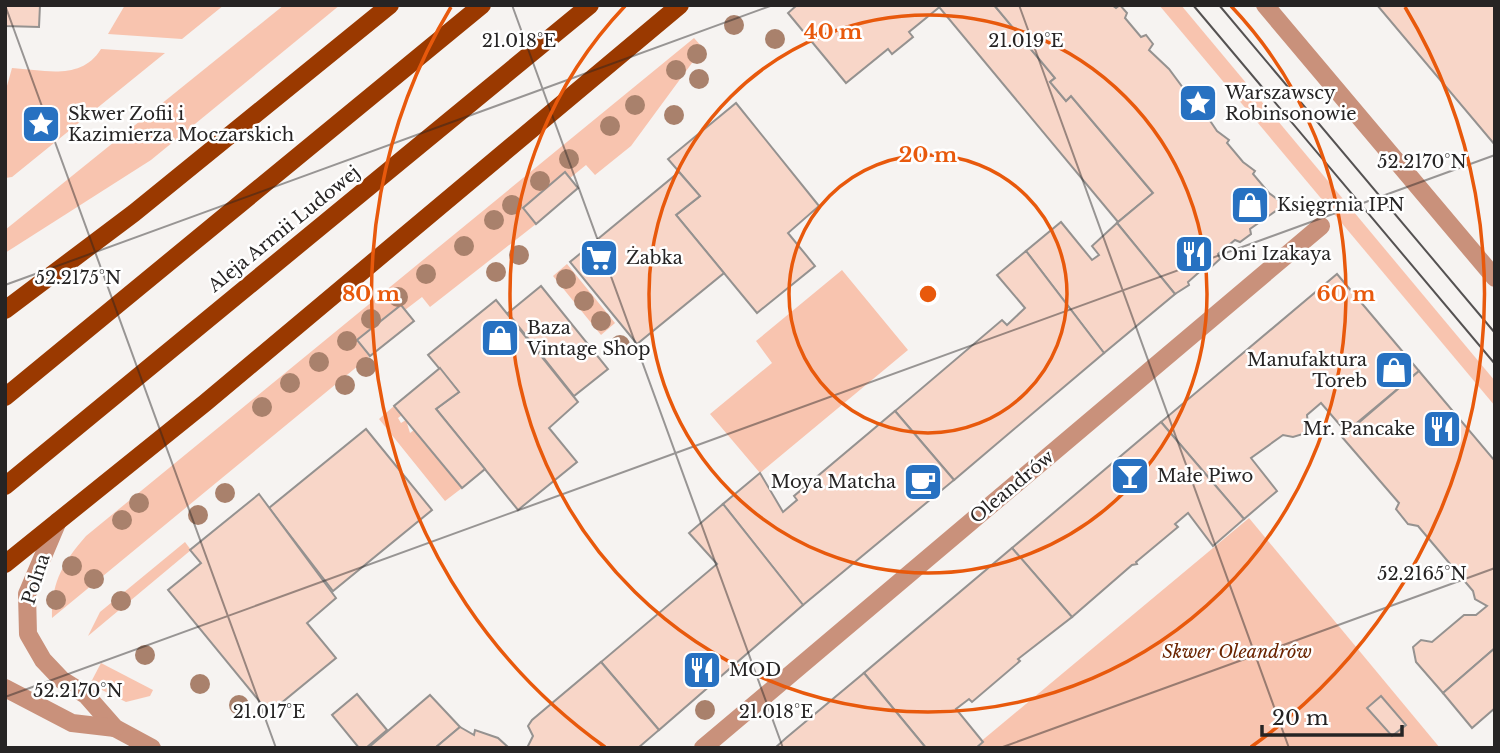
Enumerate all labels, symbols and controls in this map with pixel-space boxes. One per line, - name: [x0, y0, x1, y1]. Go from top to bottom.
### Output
- text: 40 m: [804, 19, 862, 45]
- text: 21.018°E: [482, 30, 556, 52]
- text: 21.019°E: [988, 30, 1064, 52]
- place icon: Warszawscy Robinsonowie: [1177, 82, 1219, 124]
- place label: Warszawscy Robinsonowie: [1224, 82, 1357, 125]
- place icon: Skwer Zofii i Kazimierza Moczarskich: [20, 103, 62, 145]
- place label: Skwer Zofii i Kazimierza Moczarskich: [68, 103, 294, 146]
- text: 20 m: [899, 142, 957, 168]
- text: 52.2170°N: [1377, 151, 1467, 173]
- street label: Aleja Armii Ludowej: [203, 161, 364, 297]
- shop icon: Księgrnia IPN: [1229, 184, 1271, 226]
- place label: Księgrnia IPN: [1277, 194, 1405, 216]
- restaurant icon: Oni Izakaya: [1173, 233, 1215, 275]
- supermarket icon: Żabka: [578, 237, 620, 279]
- place label: Oni Izakaya: [1221, 243, 1331, 265]
- place label: Żabka: [626, 246, 683, 269]
- text: 52.2175°N: [35, 267, 121, 289]
- text: 80 m: [342, 281, 400, 307]
- text: 60 m: [1317, 281, 1375, 307]
- centre of rings: [916, 282, 940, 306]
- shop icon: Baza Vintage Shop: [479, 317, 521, 359]
- place label: Baza Vintage Shop: [526, 317, 650, 360]
- place label: Manufaktura Toreb: [1247, 349, 1367, 392]
- shop icon: Manufaktura Toreb: [1373, 349, 1415, 391]
- restaurant icon: Mr. Pancake: [1421, 408, 1463, 450]
- place label: Mr. Pancake: [1303, 418, 1415, 440]
- street label: Oleandrów: [966, 445, 1059, 528]
- bar icon: Małe Piwo: [1109, 455, 1151, 497]
- cafe icon: Moya Matcha: [902, 461, 944, 503]
- place label: Małe Piwo: [1157, 465, 1253, 487]
- place label: Moya Matcha: [771, 471, 896, 493]
- street label: Polna: [18, 551, 54, 607]
- text: 52.2165°N: [1377, 563, 1467, 585]
- park label: Skwer Oleandrów: [1162, 641, 1312, 663]
- restaurant icon: MOD: [681, 649, 723, 691]
- place label: MOD: [729, 659, 781, 681]
- text: 52.2170°N: [33, 680, 123, 702]
- scale bar: [1262, 694, 1402, 738]
- text: 21.017°E: [233, 701, 305, 723]
- text: 21.018°E: [739, 701, 813, 723]
- text: 20 m: [1272, 705, 1329, 731]

